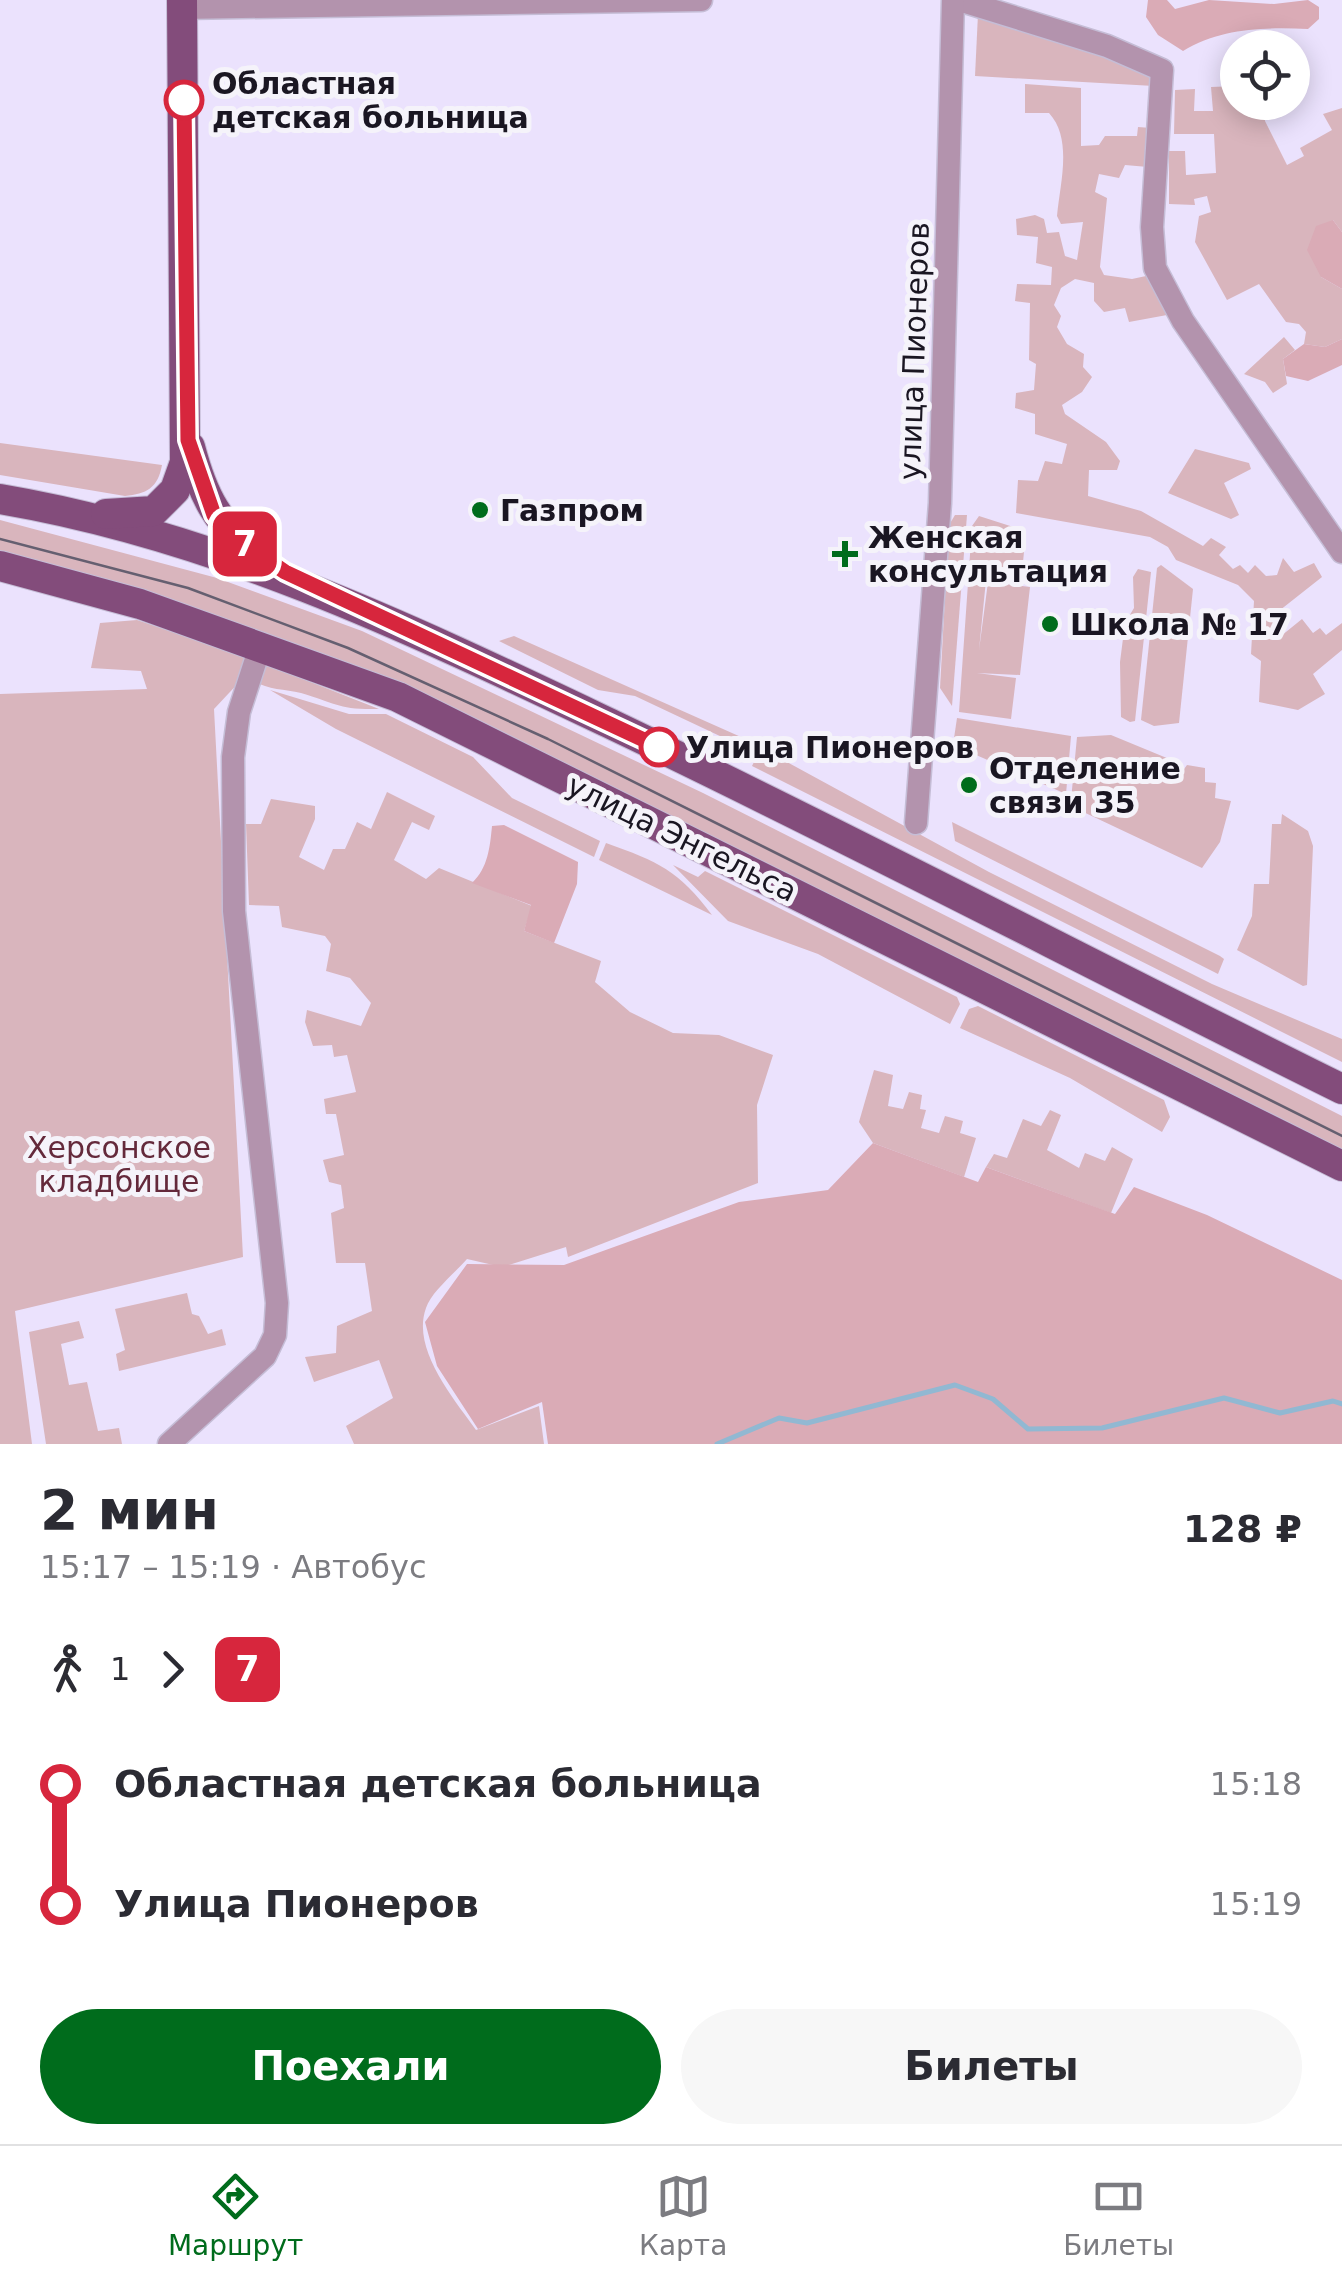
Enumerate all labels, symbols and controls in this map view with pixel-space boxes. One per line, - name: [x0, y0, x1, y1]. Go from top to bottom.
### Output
- map controls: [1220, 30, 1310, 120]
- button: locate: [1220, 30, 1310, 120]
- place label: Областная детская больница: [212, 66, 529, 135]
- marker: Областная детская больница: [165, 81, 203, 119]
- street label: улица Пионеров: [892, 221, 936, 481]
- place label: Газпром: [500, 493, 644, 528]
- marker: Газпром: [469, 499, 491, 521]
- line badge: 7: [212, 512, 278, 576]
- place label: Женская консультация: [868, 520, 1108, 589]
- text: 7: [233, 524, 257, 564]
- marker: Женская консультация: [832, 541, 858, 567]
- place label: Школа № 17: [1070, 607, 1289, 642]
- marker: Школа № 17: [1039, 613, 1061, 635]
- marker: Улица Пионеров: [640, 728, 678, 766]
- place label: Улица Пионеров: [686, 730, 974, 765]
- place label: Отделение связи 35: [989, 751, 1181, 820]
- street label: улица Энгельса: [561, 767, 803, 909]
- marker: Отделение связи 35: [958, 774, 980, 796]
- park label: Херсонское кладбище: [27, 1130, 211, 1199]
- text: 2 мин: [40, 1478, 219, 1542]
- text: 128 ₽: [1183, 1507, 1302, 1551]
- text: 15:17 – 15:19 · Автобус: [40, 1548, 427, 1586]
- icon: walk: [40, 1642, 95, 1697]
- icon: forward: [145, 1642, 200, 1697]
- text: 7: [235, 1649, 260, 1689]
- text: 1: [110, 1650, 130, 1688]
- text: Областная детская больница: [114, 1762, 762, 1806]
- text: 15:18: [1210, 1765, 1302, 1803]
- text: Улица Пионеров: [114, 1882, 479, 1926]
- text: 15:19: [1210, 1885, 1302, 1923]
- button: Поехали: [40, 2009, 661, 2124]
- button: Билеты: [681, 2009, 1302, 2124]
- tab: Маршрут: [168, 2169, 303, 2262]
- tab: Карта: [639, 2169, 727, 2262]
- tab: Билеты: [1063, 2169, 1174, 2262]

